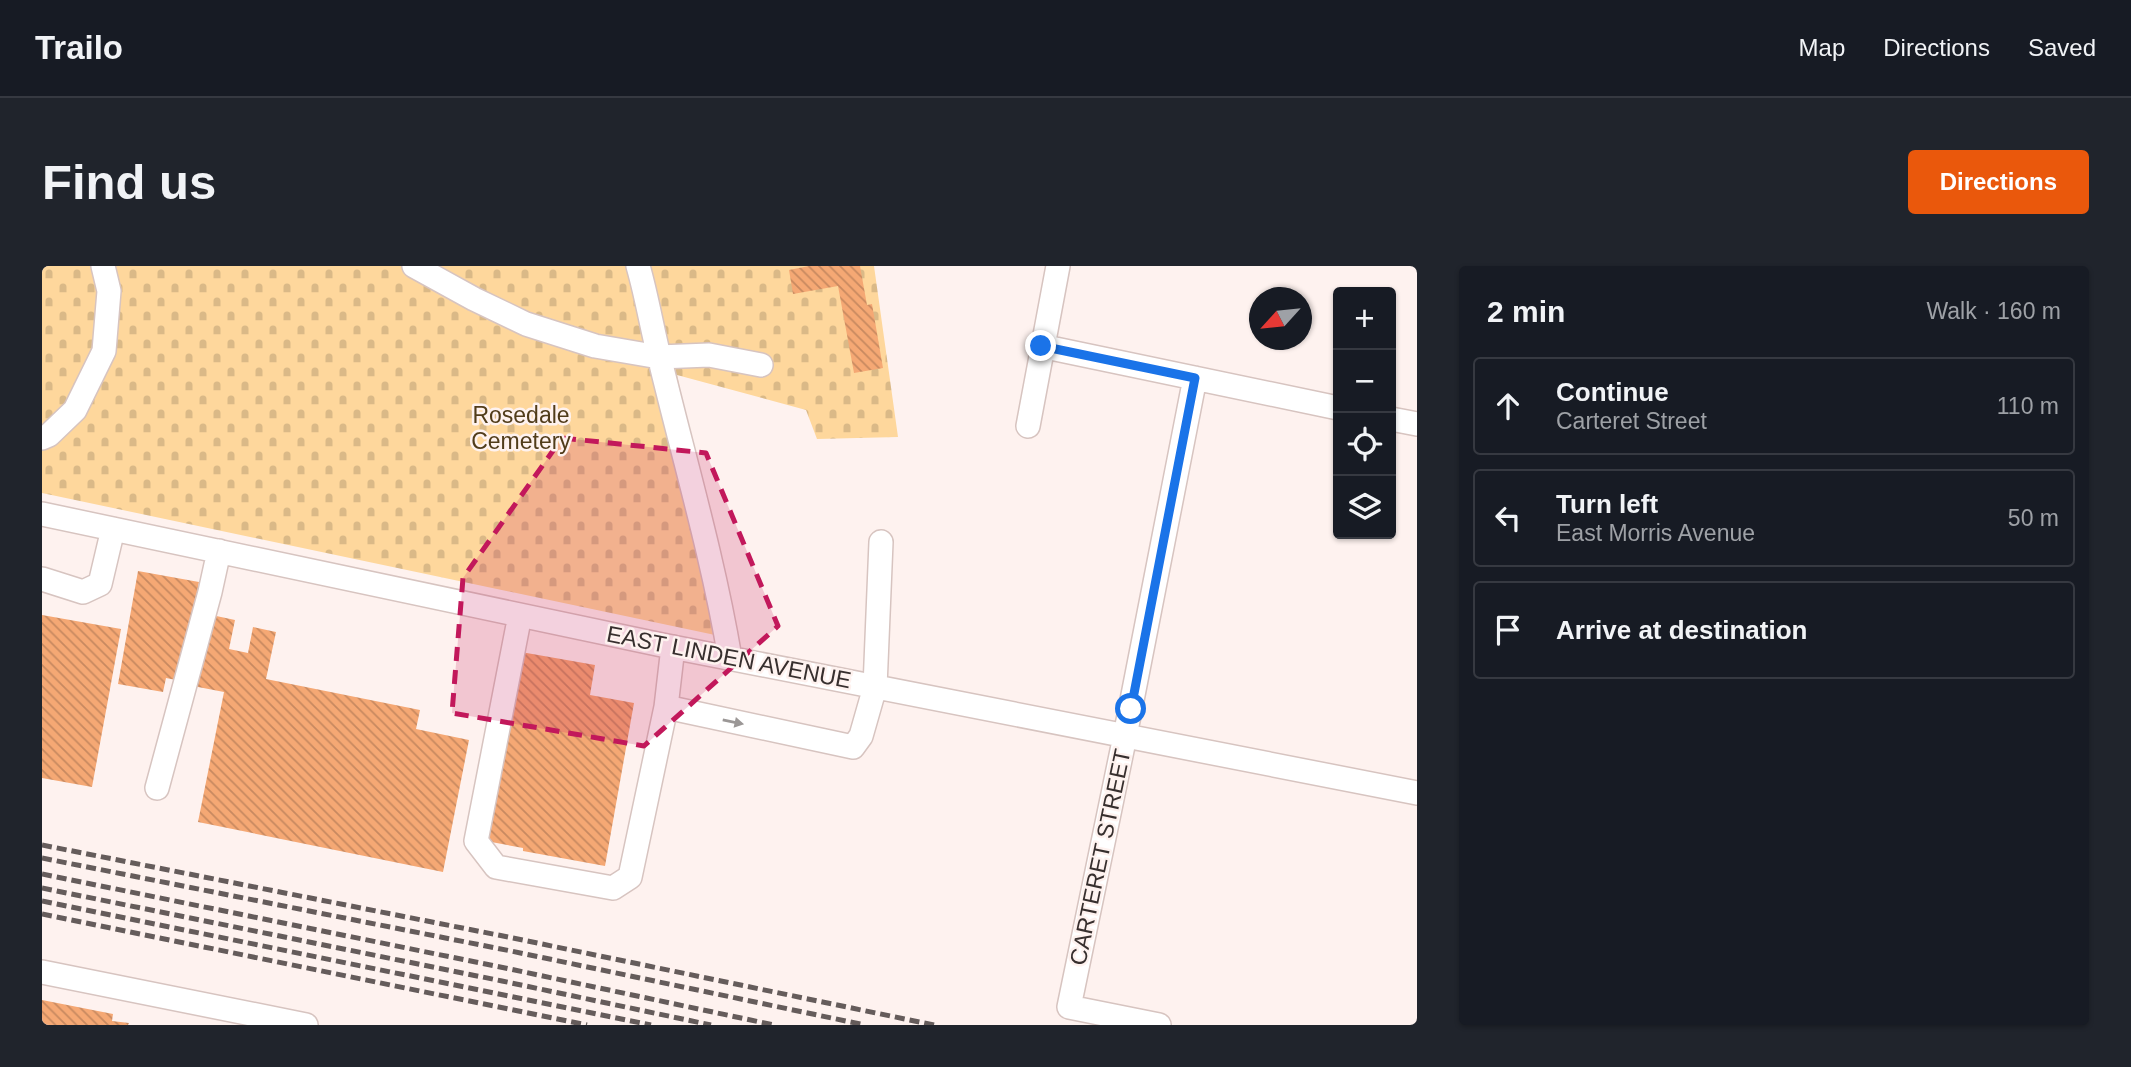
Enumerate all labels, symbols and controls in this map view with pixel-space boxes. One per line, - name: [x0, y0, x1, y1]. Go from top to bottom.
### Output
- text: Trailo: [35, 29, 123, 66]
- text: Map: [1799, 34, 1845, 61]
- text: Directions: [1883, 34, 1990, 61]
- text: Saved: [2028, 34, 2096, 61]
- button: Directions: [1908, 150, 2089, 214]
- text: Find us: [42, 155, 216, 209]
- north arrow: [1249, 287, 1312, 350]
- map controls: [1333, 287, 1396, 539]
- button: +: [1333, 287, 1396, 350]
- text: 2 min: [1487, 295, 1565, 328]
- text: Walk · 160 m: [1926, 298, 2061, 324]
- route end: [1025, 330, 1056, 361]
- button: −: [1333, 350, 1396, 413]
- text: Continue: [1556, 377, 1669, 407]
- icon: ahead: [1489, 387, 1527, 425]
- text: 110 m: [1997, 393, 2059, 419]
- park label: Rosedale Cemetery: [471, 402, 571, 454]
- text: Carteret Street: [1556, 408, 1707, 434]
- button: locate: [1333, 413, 1396, 476]
- button: layers: [1333, 476, 1396, 539]
- text: Turn left: [1556, 489, 1658, 519]
- icon: left: [1489, 499, 1527, 537]
- text: 50 m: [2008, 505, 2059, 531]
- text: East Morris Avenue: [1556, 520, 1755, 546]
- icon: arrive: [1489, 611, 1527, 649]
- text: Arrive at destination: [1556, 615, 1807, 645]
- street label: EAST LINDEN AVENUE: [605, 621, 853, 693]
- route start: [1115, 693, 1146, 724]
- one-way arrow: [722, 716, 744, 727]
- street label: CARTERET STREET: [1064, 747, 1136, 967]

